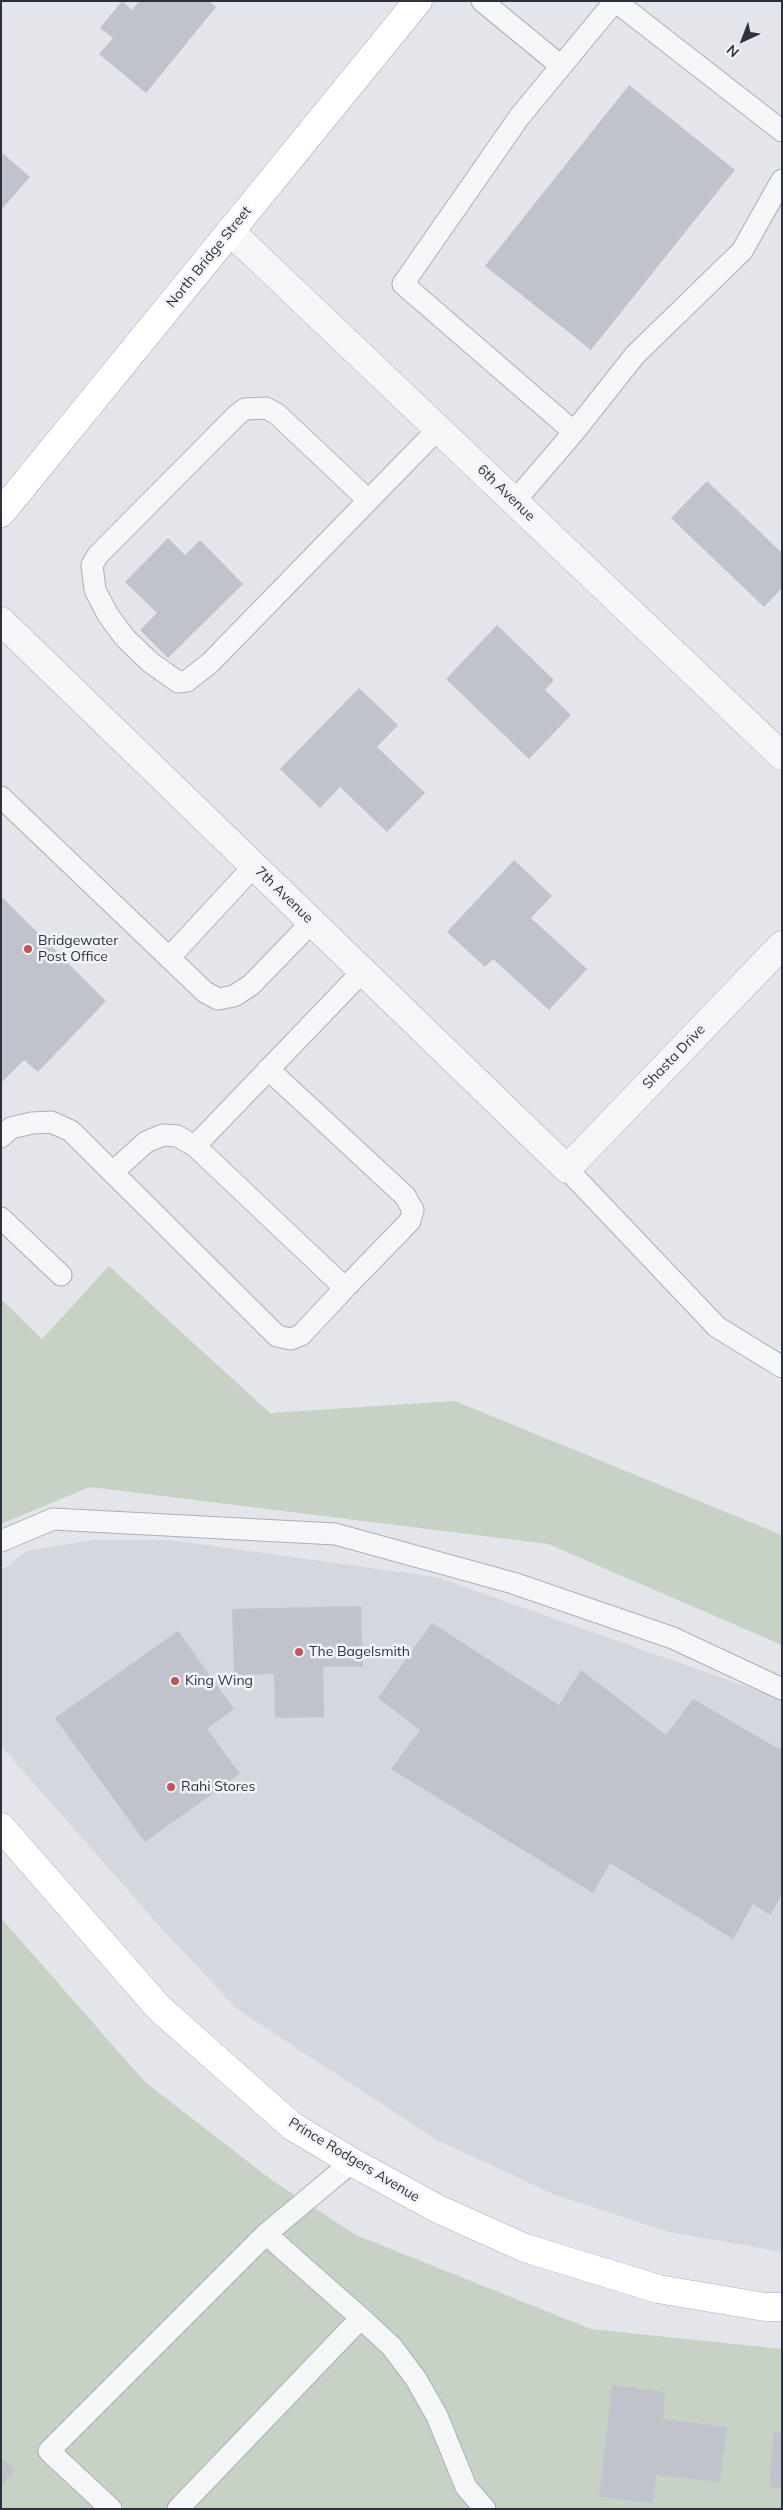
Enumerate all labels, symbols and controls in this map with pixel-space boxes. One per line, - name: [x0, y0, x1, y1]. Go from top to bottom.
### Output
- north arrow: [718, 15, 768, 65]
- text: N: [723, 41, 743, 61]
- street label: North Bridge Street: [163, 203, 255, 311]
- street label: 6th Avenue: [474, 461, 538, 525]
- street label: 7th Avenue: [252, 863, 316, 927]
- place label: Bridgewater Post Office: [38, 933, 118, 966]
- marker: Bridgewater Post Office: [22, 943, 34, 955]
- street label: Shasta Drive: [639, 1021, 709, 1093]
- place label: The Bagelsmith: [309, 1644, 410, 1660]
- marker: The Bagelsmith: [293, 1646, 305, 1658]
- place label: King Wing: [185, 1673, 253, 1689]
- marker: King Wing: [169, 1675, 181, 1687]
- place label: Rahi Stores: [181, 1779, 255, 1795]
- marker: Rahi Stores: [165, 1781, 177, 1793]
- street label: Prince Rodgers Avenue: [285, 2114, 423, 2206]

